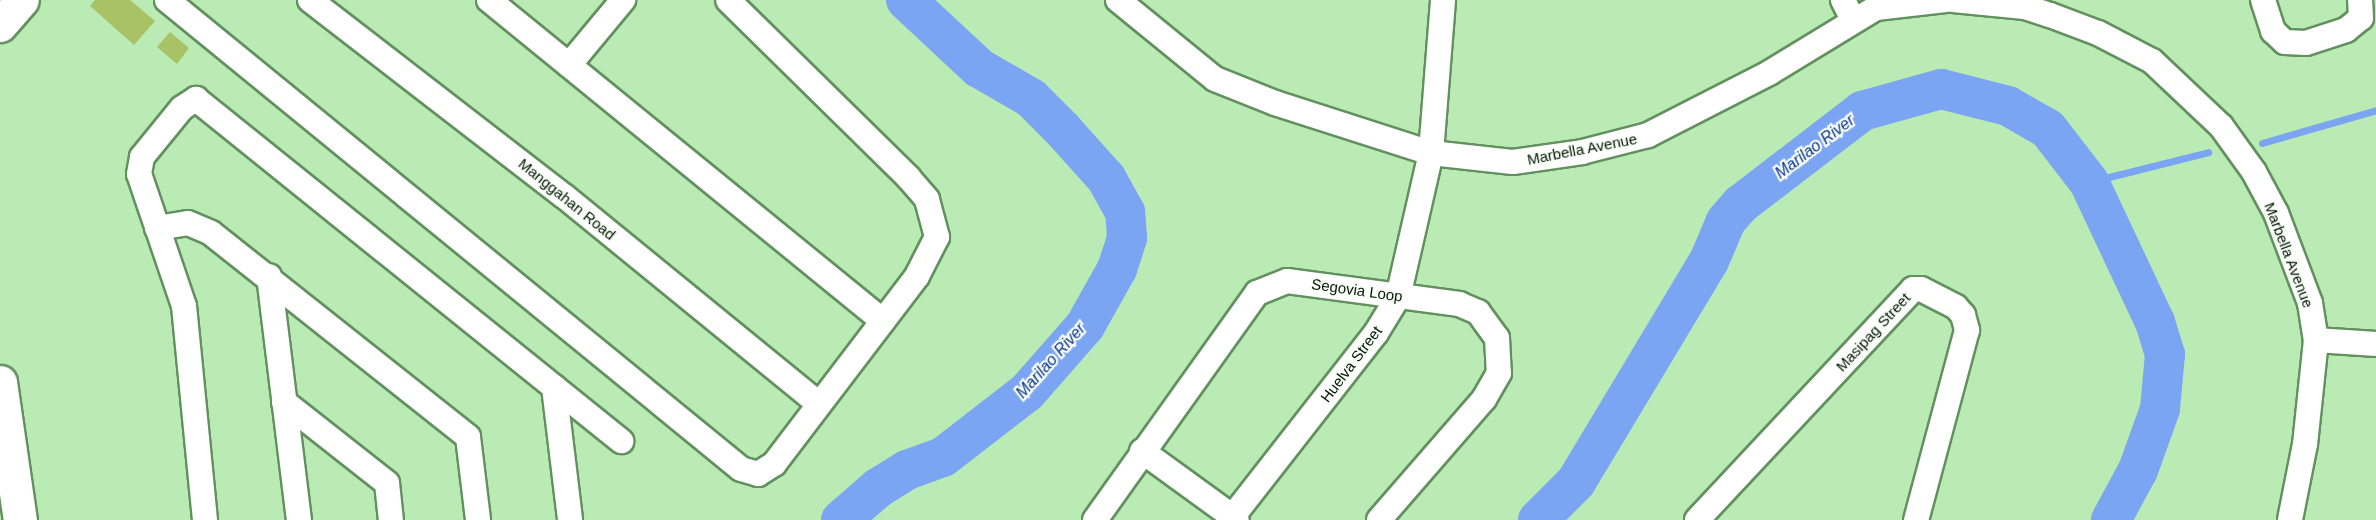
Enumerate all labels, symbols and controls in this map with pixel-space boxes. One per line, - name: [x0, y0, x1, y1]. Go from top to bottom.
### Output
- water label: Marilao River: [1772, 111, 1858, 183]
- street label: Marbella Avenue: [1525, 129, 1639, 169]
- street label: Manggahan Road: [515, 154, 619, 244]
- street label: Marbella Avenue: [2260, 199, 2318, 311]
- street label: Segovia Loop: [1310, 275, 1404, 305]
- street label: Masipag Street: [1832, 289, 1914, 375]
- water label: Marilao River: [1012, 320, 1090, 402]
- street label: Huelva Street: [1316, 322, 1386, 406]

